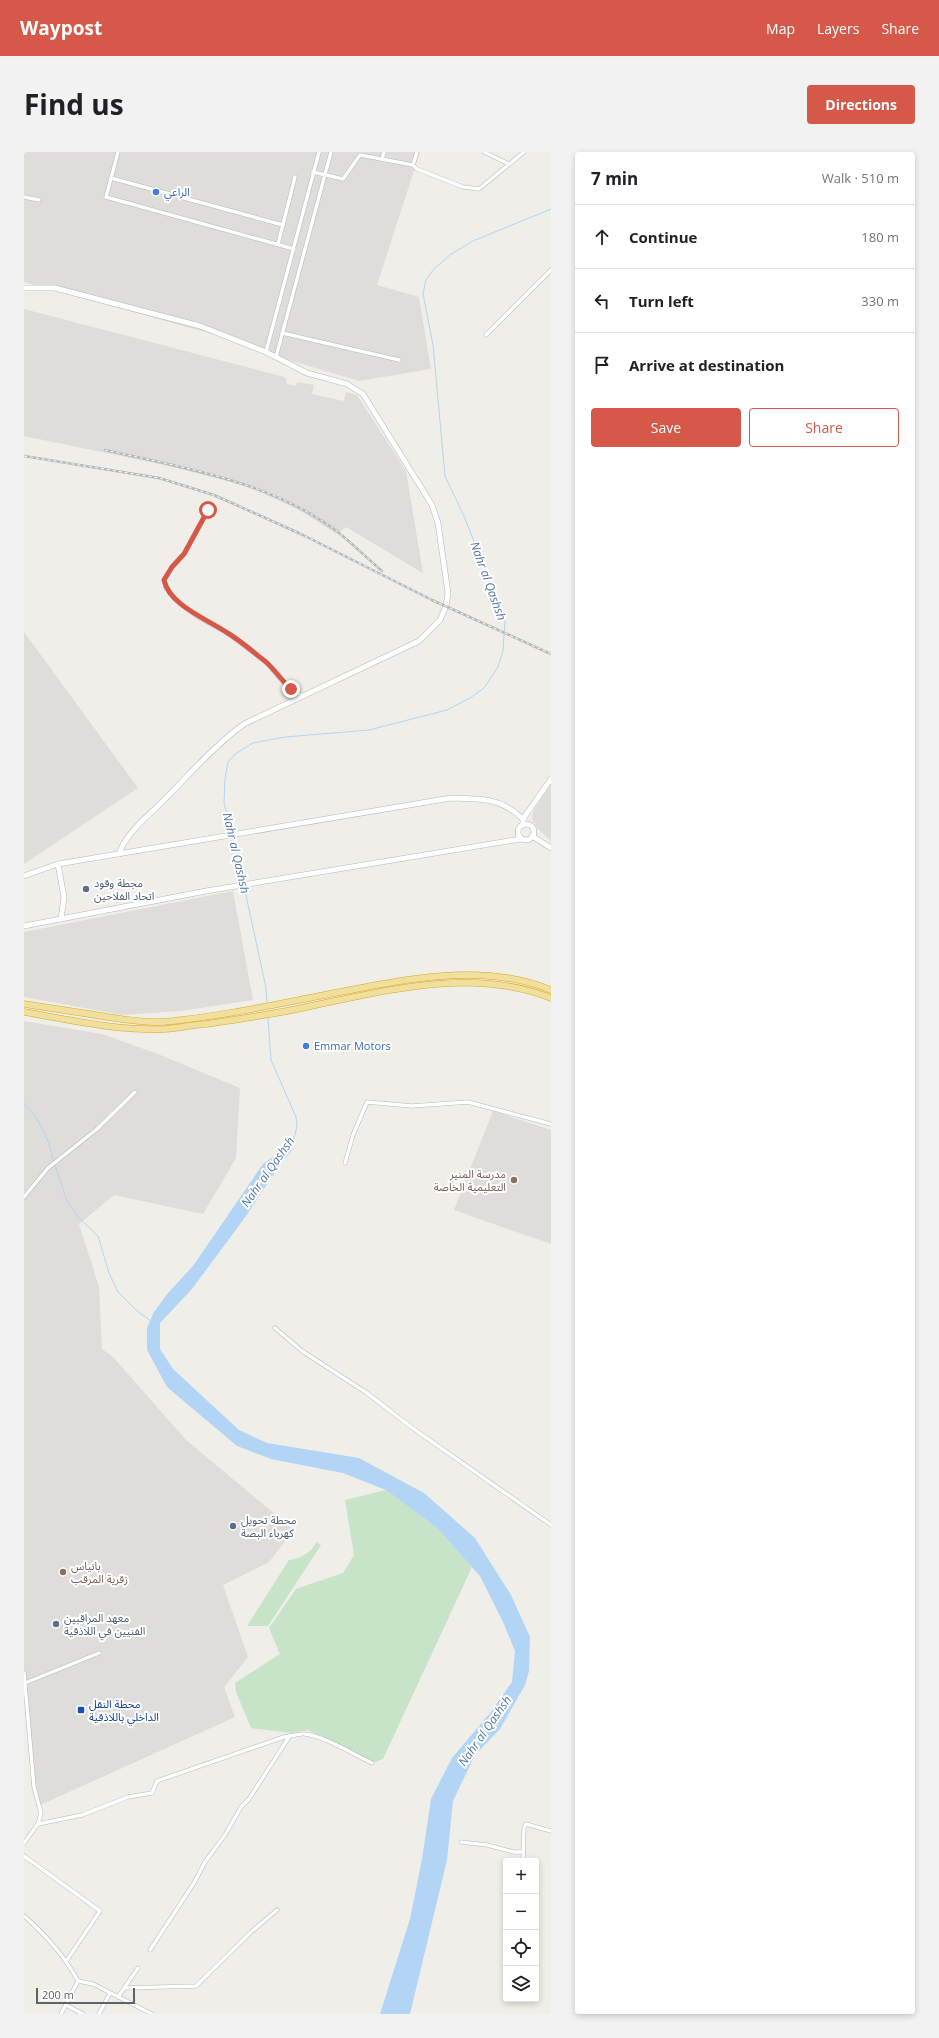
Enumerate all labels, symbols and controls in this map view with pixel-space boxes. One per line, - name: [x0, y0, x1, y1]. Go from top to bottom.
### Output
- text: Waypost: [20, 15, 102, 41]
- text: Map: [766, 19, 795, 38]
- text: Layers: [817, 19, 859, 38]
- text: Share: [881, 19, 919, 38]
- text: Find us: [24, 85, 124, 123]
- button: Directions: [807, 85, 915, 124]
- text: 7 min: [591, 167, 638, 190]
- text: Walk · 510 m: [822, 169, 899, 187]
- place label: الراعي: [164, 184, 190, 202]
- marker: الراعي: [151, 187, 161, 197]
- icon: ahead: [591, 226, 613, 248]
- text: Continue: [629, 227, 697, 247]
- text: 180 m: [861, 228, 899, 246]
- icon: left: [591, 290, 613, 312]
- text: Turn left: [629, 291, 694, 311]
- text: 330 m: [861, 292, 899, 310]
- icon: arrive: [591, 354, 613, 376]
- text: Arrive at destination: [629, 355, 784, 375]
- button: Save: [591, 408, 741, 447]
- button: Share: [749, 408, 899, 447]
- route start: [199, 501, 217, 519]
- water label: Nahr al Qashsh: [466, 539, 511, 623]
- route end: [282, 680, 300, 698]
- water label: Nahr al Qashsh: [219, 811, 254, 895]
- place label: مجطة وقود اتحاد الفلاحين: [94, 875, 154, 903]
- marker: مجطة وقود اتحاد الفلاحين: [81, 884, 91, 894]
- place label: Emmar Motors: [314, 1038, 391, 1053]
- marker: Emmar Motors: [301, 1041, 311, 1051]
- water label: Nahr al Qashsh: [237, 1133, 298, 1210]
- place label: مدرسة المنير التعليمية الخاصة: [434, 1166, 506, 1194]
- marker: مدرسة المنير التعليمية الخاصة: [509, 1175, 519, 1185]
- place label: محطة تحويل كهرباء البصة: [241, 1512, 297, 1540]
- marker: محطة تحويل كهرباء البصة: [228, 1521, 238, 1531]
- place label: بانياس زقرية المرقب: [71, 1558, 128, 1586]
- marker: بانياس زقرية المرقب: [58, 1567, 68, 1577]
- place label: معهد المراقبين الفنيين في اللاذقية: [64, 1610, 145, 1641]
- marker: معهد المراقبين الفنيين في اللاذقية: [51, 1619, 61, 1629]
- water label: Nahr al Qashsh: [454, 1692, 515, 1769]
- place label: محطة النقل الداخلي باللاذقية: [89, 1696, 159, 1727]
- marker: محطة النقل الداخلي باللاذقية: [76, 1705, 86, 1715]
- map controls: [503, 1858, 539, 2002]
- button: +: [503, 1858, 539, 1894]
- button: −: [503, 1894, 539, 1930]
- button: locate: [503, 1930, 539, 1966]
- button: layers: [503, 1966, 539, 2002]
- scale bar: [36, 1986, 135, 2005]
- text: 200 m: [42, 1987, 74, 2002]

